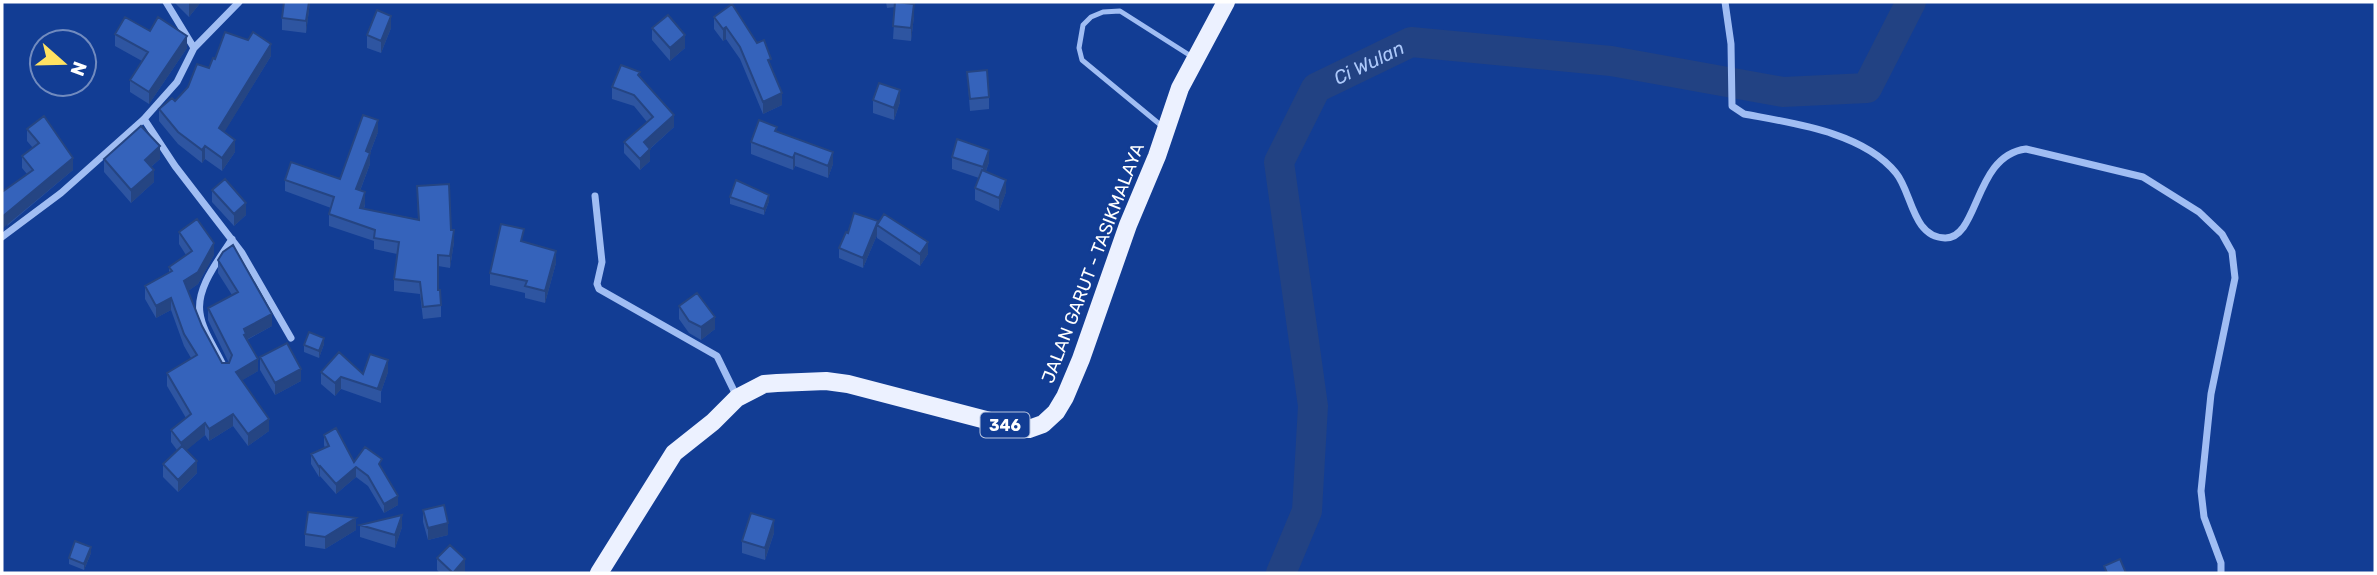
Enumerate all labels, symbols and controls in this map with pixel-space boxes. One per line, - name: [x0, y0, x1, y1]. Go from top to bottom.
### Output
- north arrow: [28, 28, 98, 98]
- water label: Ci Wulan: [1330, 36, 1408, 90]
- text: N: [65, 58, 92, 79]
- street label: JALAN GARUT - TASIKMALAYA: [1037, 140, 1149, 386]
- road number: 346: [981, 412, 1030, 438]

